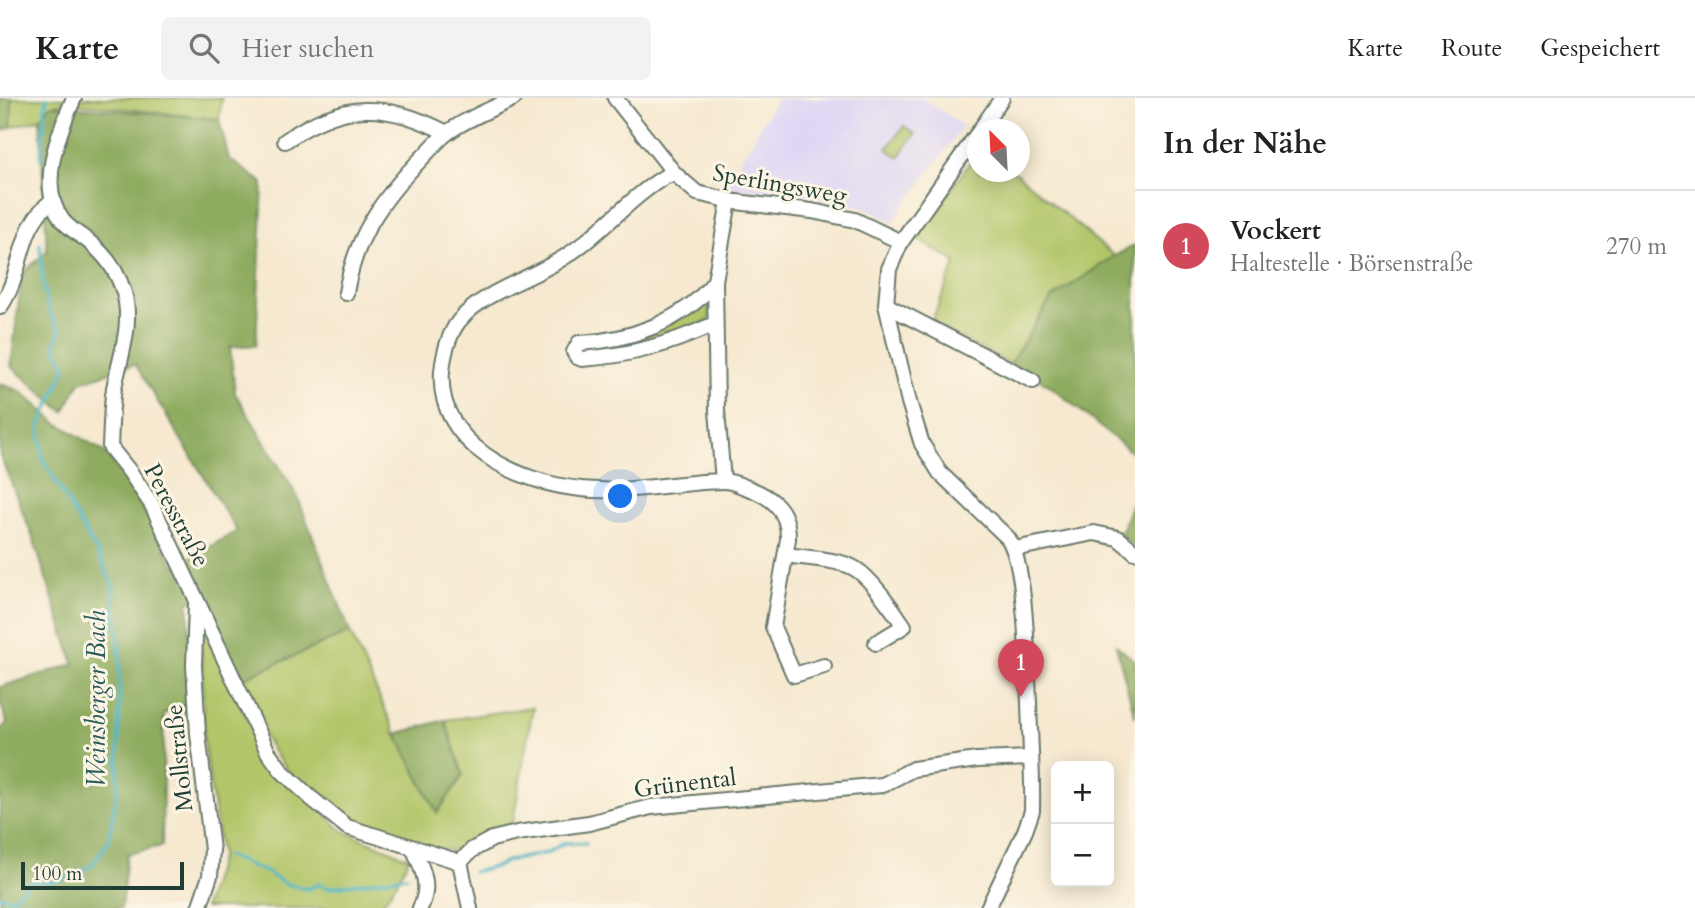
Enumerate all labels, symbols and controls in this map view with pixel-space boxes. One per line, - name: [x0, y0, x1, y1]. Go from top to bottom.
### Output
- search box: [161, 17, 651, 80]
- text: Karte: [35, 26, 119, 71]
- icon: search: [185, 29, 223, 67]
- text: Hier suchen: [241, 31, 374, 66]
- text: Karte: [1348, 32, 1403, 65]
- text: Route: [1441, 32, 1502, 65]
- text: Gespeichert: [1540, 32, 1660, 65]
- north arrow: [967, 119, 1030, 182]
- text: In der Nähe: [1163, 123, 1327, 164]
- street label: Sperlingsweg: [710, 156, 850, 213]
- text: Vockert: [1230, 213, 1321, 248]
- text: 1: [1180, 231, 1192, 262]
- text: 270 m: [1606, 231, 1667, 262]
- text: Haltestelle · Börsenstraße: [1230, 248, 1474, 279]
- street label: Peresstraße: [136, 458, 218, 573]
- your location: [603, 479, 637, 513]
- water label: Weinsberger Bach: [79, 610, 114, 788]
- pin: 1: [998, 639, 1044, 697]
- street label: Mollstraße: [157, 703, 202, 813]
- street label: Grünental: [632, 761, 738, 806]
- map controls: [1051, 761, 1114, 887]
- button: +: [1051, 761, 1114, 824]
- button: −: [1051, 824, 1114, 887]
- scale bar: [21, 859, 184, 891]
- text: 100 m: [32, 861, 82, 887]

